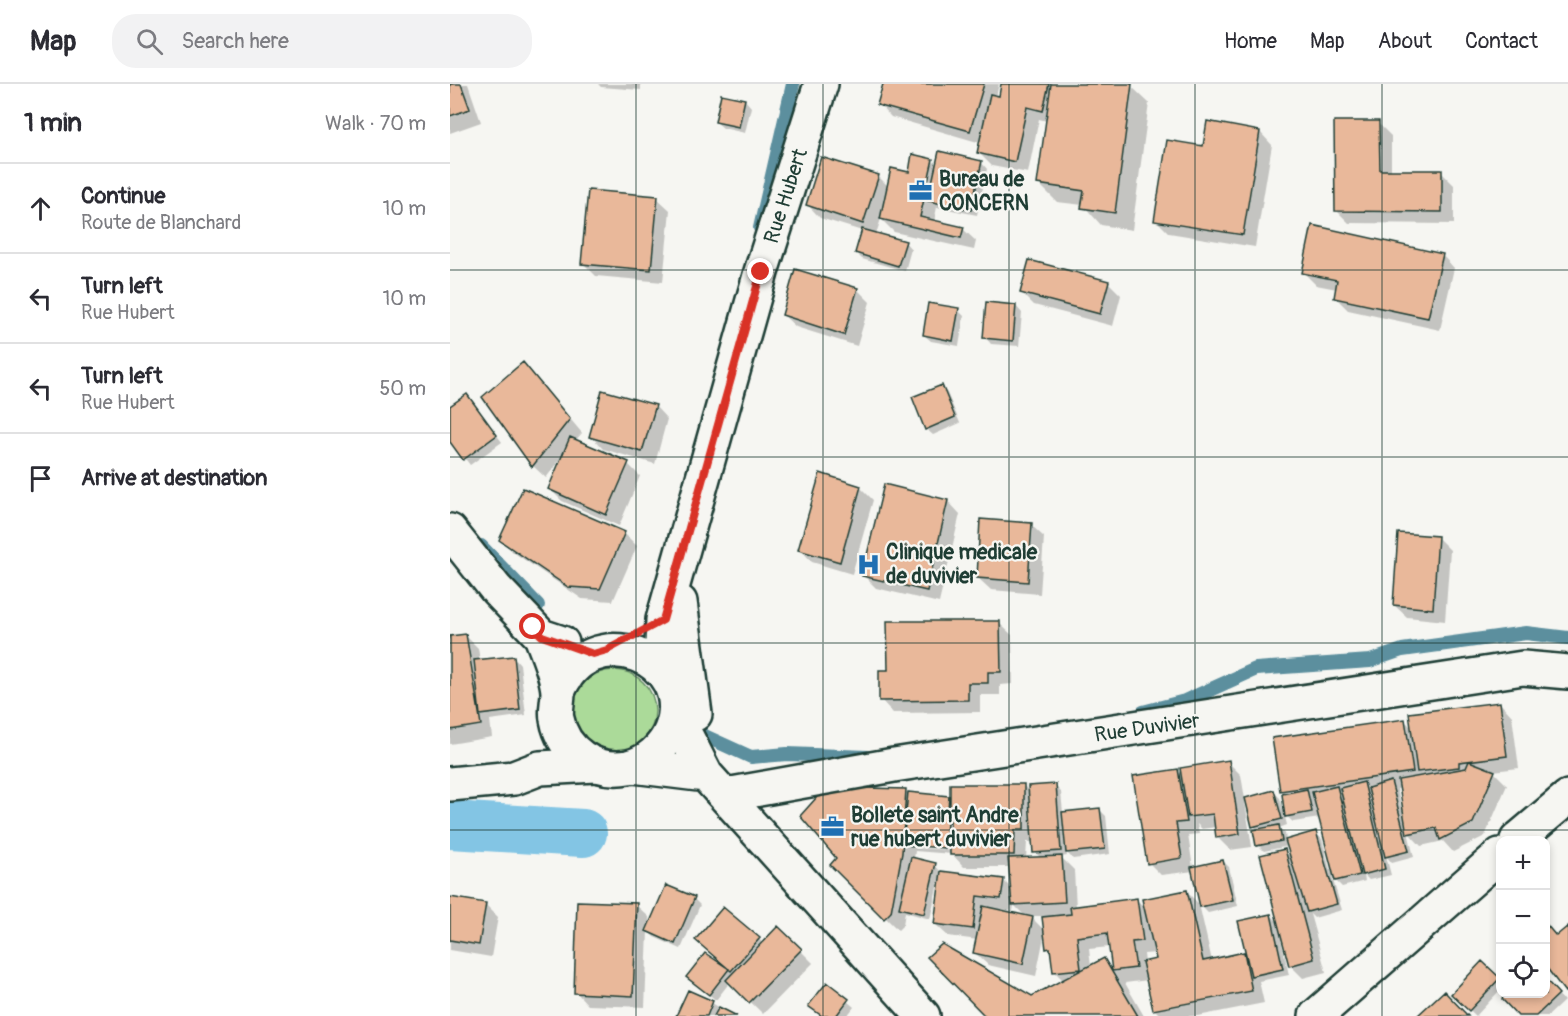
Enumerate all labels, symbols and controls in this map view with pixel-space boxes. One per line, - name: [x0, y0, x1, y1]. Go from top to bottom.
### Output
- search box: [112, 14, 532, 68]
- text: Map: [30, 24, 76, 59]
- icon: search: [133, 25, 166, 58]
- text: Search here: [181, 27, 289, 55]
- text: Home: [1224, 28, 1277, 55]
- text: Map: [1310, 28, 1345, 55]
- text: About: [1378, 28, 1432, 55]
- text: Contact: [1465, 28, 1538, 55]
- text: 1 min: [24, 107, 82, 139]
- text: Walk · 70 m: [325, 111, 426, 136]
- street label: Rue Hubert: [758, 145, 814, 247]
- place label: Bureau de CONCERN: [939, 166, 1029, 217]
- office icon: Bureau de CONCERN: [908, 178, 934, 204]
- text: Continue: [81, 182, 165, 210]
- icon: ahead: [24, 192, 57, 225]
- text: 10 m: [382, 196, 426, 221]
- text: Route de Blanchard: [81, 210, 241, 235]
- route end: [747, 258, 773, 284]
- text: Turn left: [81, 272, 163, 300]
- icon: left: [24, 282, 57, 315]
- text: 10 m: [382, 286, 426, 311]
- text: Rue Hubert: [81, 300, 174, 325]
- text: Turn left: [81, 362, 163, 390]
- icon: left: [24, 372, 57, 405]
- text: 50 m: [379, 376, 426, 401]
- text: Rue Hubert: [81, 390, 174, 415]
- icon: arrive: [24, 462, 57, 495]
- text: Arrive at destination: [81, 464, 267, 492]
- place label: Clinique medicale de duvivier: [886, 539, 1038, 590]
- hospital icon: Clinique medicale de duvivier: [855, 551, 881, 577]
- route start: [519, 613, 545, 639]
- street label: Rue Duvivier: [1093, 707, 1202, 749]
- place label: Bollete saint Andre rue hubert duvivier: [851, 802, 1019, 853]
- office icon: Bollete saint Andre rue hubert duvivier: [820, 814, 846, 840]
- map controls: [1496, 836, 1550, 998]
- button: +: [1496, 836, 1550, 890]
- button: −: [1496, 890, 1550, 944]
- button: locate: [1496, 944, 1550, 998]

